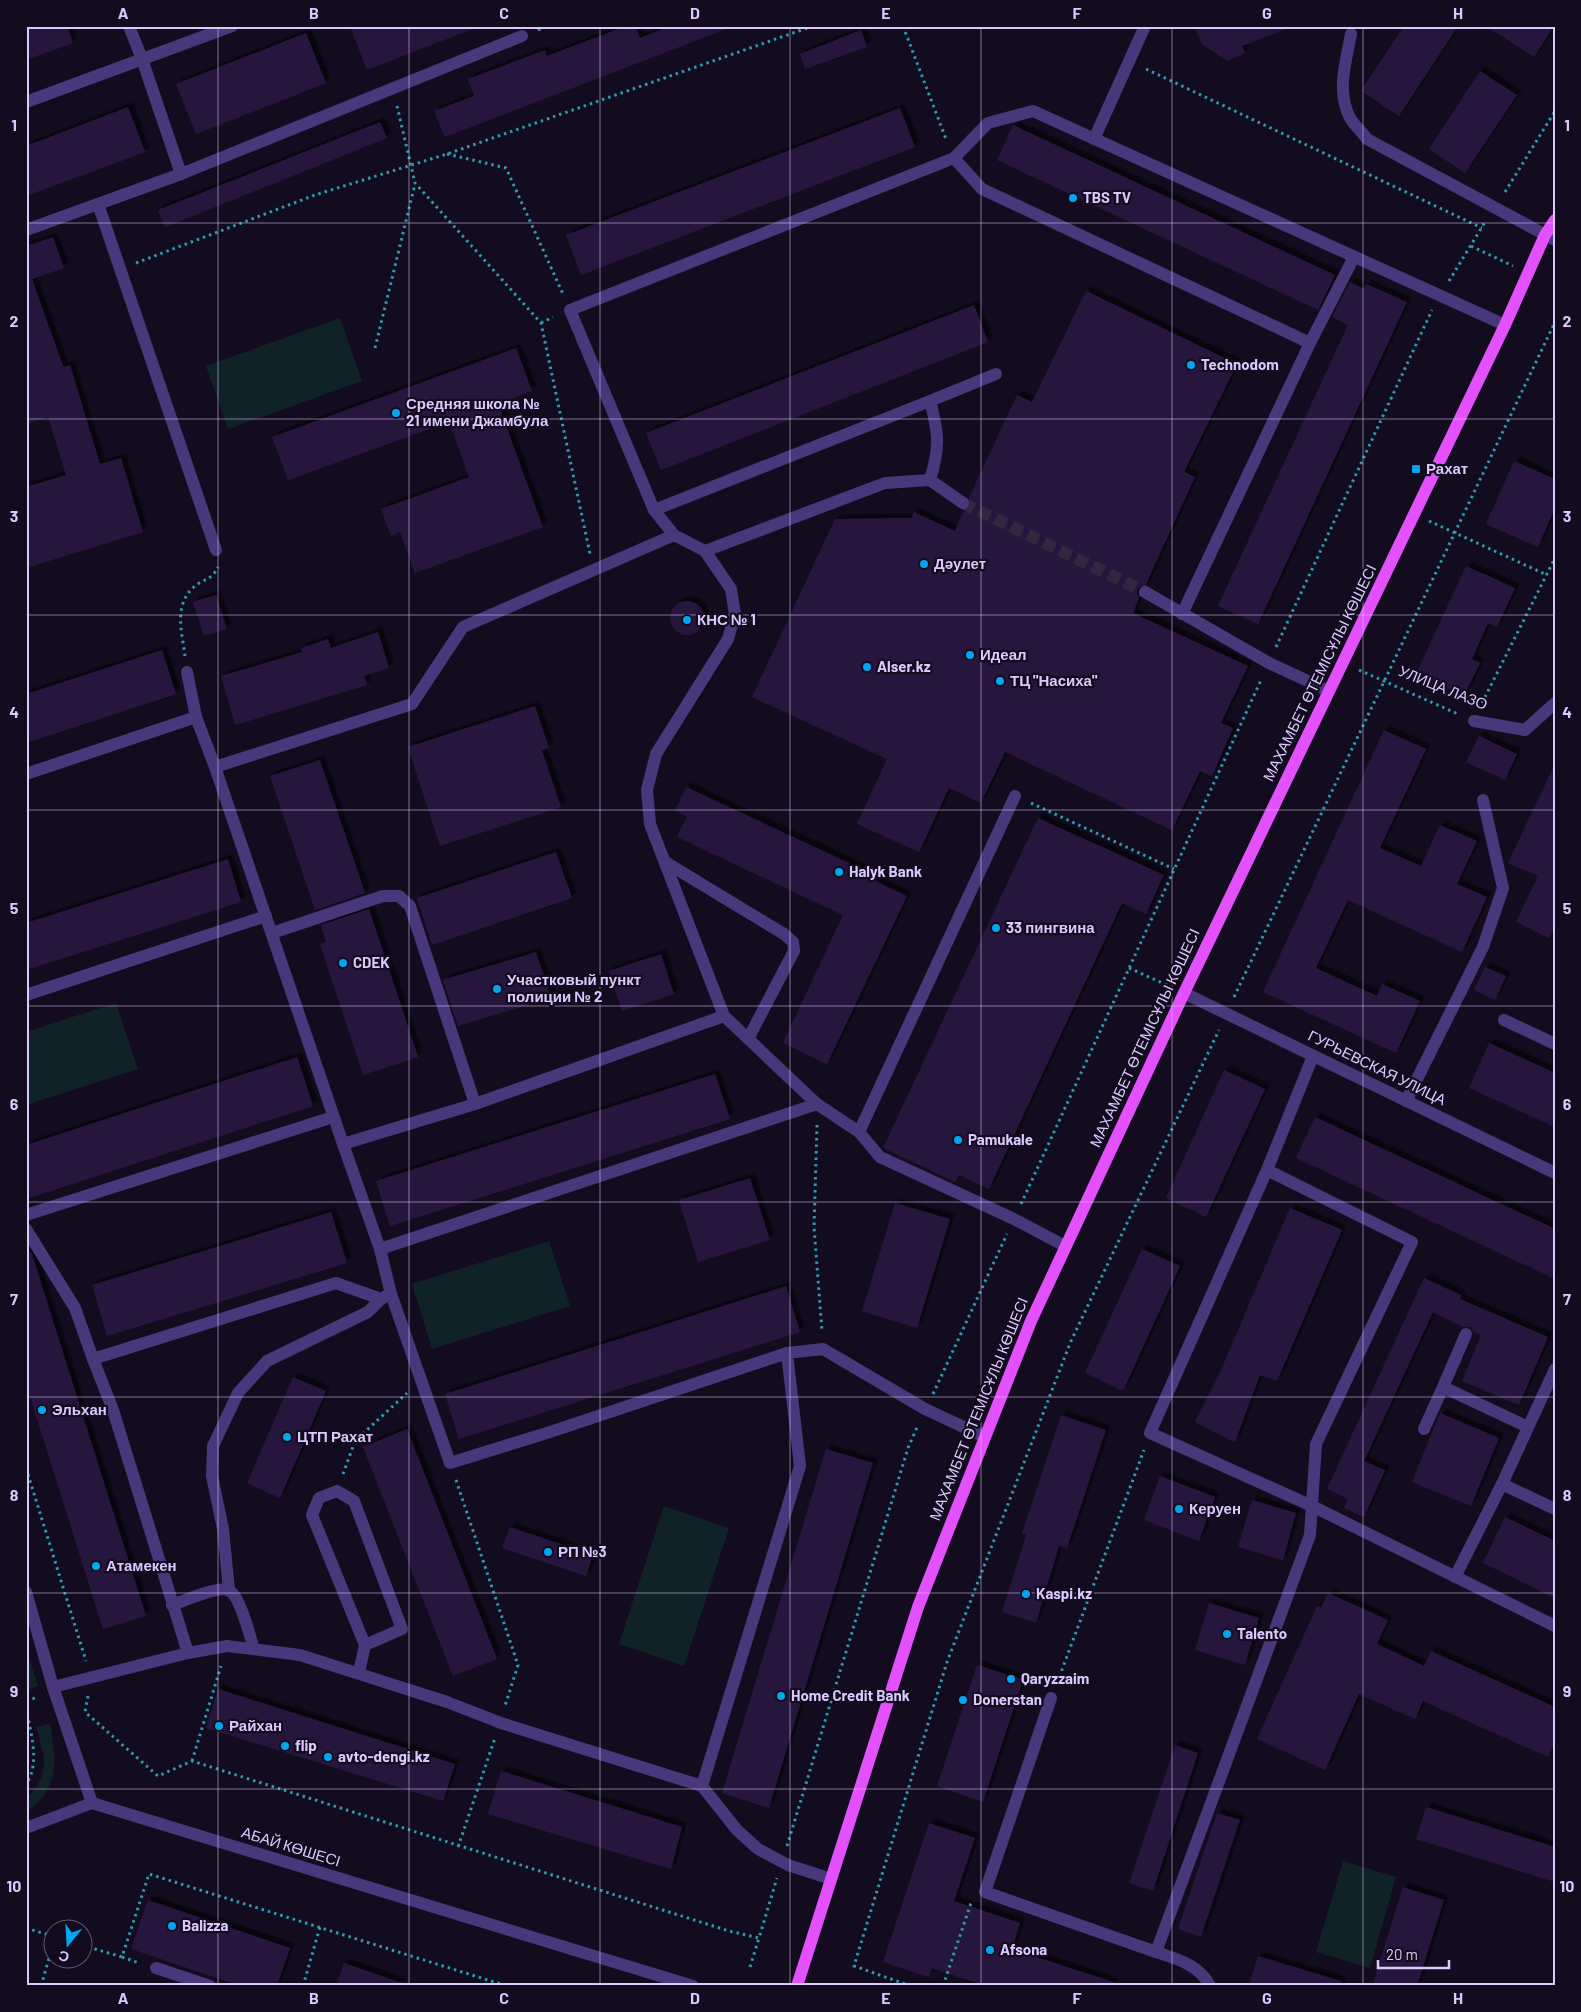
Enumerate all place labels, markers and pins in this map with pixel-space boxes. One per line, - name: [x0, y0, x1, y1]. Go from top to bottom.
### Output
- place label: TBS TV: [1083, 188, 1131, 206]
- marker: TBS TV: [1067, 192, 1079, 204]
- place label: Technodom: [1201, 355, 1279, 373]
- marker: Technodom: [1185, 359, 1197, 371]
- place label: Средняя школа № 21 имени Джамбула: [406, 394, 549, 429]
- marker: Средняя школа № 21 имени Джамбула: [390, 407, 402, 419]
- place label: Рахат: [1426, 459, 1468, 477]
- marker: Рахат: [1410, 463, 1422, 475]
- place label: Дәулет: [934, 554, 986, 572]
- marker: Дәулет: [918, 558, 930, 570]
- place label: КНС № 1: [697, 610, 756, 628]
- marker: КНС № 1: [681, 614, 693, 626]
- place label: Идеал: [980, 645, 1027, 663]
- marker: Идеал: [964, 649, 976, 661]
- place label: Alser.kz: [877, 657, 931, 675]
- marker: Alser.kz: [861, 661, 873, 673]
- place label: ТЦ "Насиха": [1010, 671, 1098, 689]
- marker: ТЦ "Насиха": [994, 675, 1006, 687]
- place label: Halyk Bank: [849, 862, 922, 880]
- marker: Halyk Bank: [833, 866, 845, 878]
- place label: 33 пингвина: [1006, 918, 1095, 936]
- marker: 33 пингвина: [990, 922, 1002, 934]
- place label: CDEK: [353, 953, 390, 971]
- marker: CDEK: [337, 957, 349, 969]
- place label: Участковый пункт полиции № 2: [507, 970, 641, 1005]
- marker: Участковый пункт полиции № 2: [491, 983, 503, 995]
- place label: Pamukale: [968, 1130, 1033, 1148]
- marker: Pamukale: [952, 1134, 964, 1146]
- place label: Эльхан: [52, 1400, 107, 1418]
- marker: Эльхан: [36, 1404, 48, 1416]
- place label: ЦТП Рахат: [297, 1427, 373, 1445]
- marker: ЦТП Рахат: [281, 1431, 293, 1443]
- place label: Керуен: [1189, 1499, 1241, 1517]
- marker: Керуен: [1173, 1503, 1185, 1515]
- place label: РП №3: [558, 1542, 607, 1560]
- marker: РП №3: [542, 1546, 554, 1558]
- place label: Атамекен: [106, 1556, 177, 1574]
- marker: Атамекен: [90, 1560, 102, 1572]
- place label: Kaspi.kz: [1036, 1584, 1092, 1602]
- marker: Kaspi.kz: [1020, 1588, 1032, 1600]
- place label: Talento: [1237, 1624, 1287, 1642]
- marker: Talento: [1221, 1628, 1233, 1640]
- place label: Qaryzzaim: [1021, 1669, 1089, 1687]
- marker: Qaryzzaim: [1005, 1673, 1017, 1685]
- place label: Home Credit Bank: [791, 1686, 910, 1704]
- marker: Home Credit Bank: [775, 1690, 787, 1702]
- place label: Donerstan: [973, 1690, 1042, 1708]
- marker: Donerstan: [957, 1694, 969, 1706]
- place label: Райхан: [229, 1716, 282, 1734]
- marker: Райхан: [213, 1720, 225, 1732]
- place label: flip: [295, 1736, 317, 1754]
- marker: flip: [279, 1740, 291, 1752]
- place label: avto-dengi.kz: [338, 1747, 430, 1765]
- marker: avto-dengi.kz: [322, 1751, 334, 1763]
- place label: Balizza: [182, 1916, 228, 1934]
- marker: Balizza: [166, 1920, 178, 1932]
- place label: Afsona: [1000, 1940, 1047, 1958]
- marker: Afsona: [984, 1944, 996, 1956]

